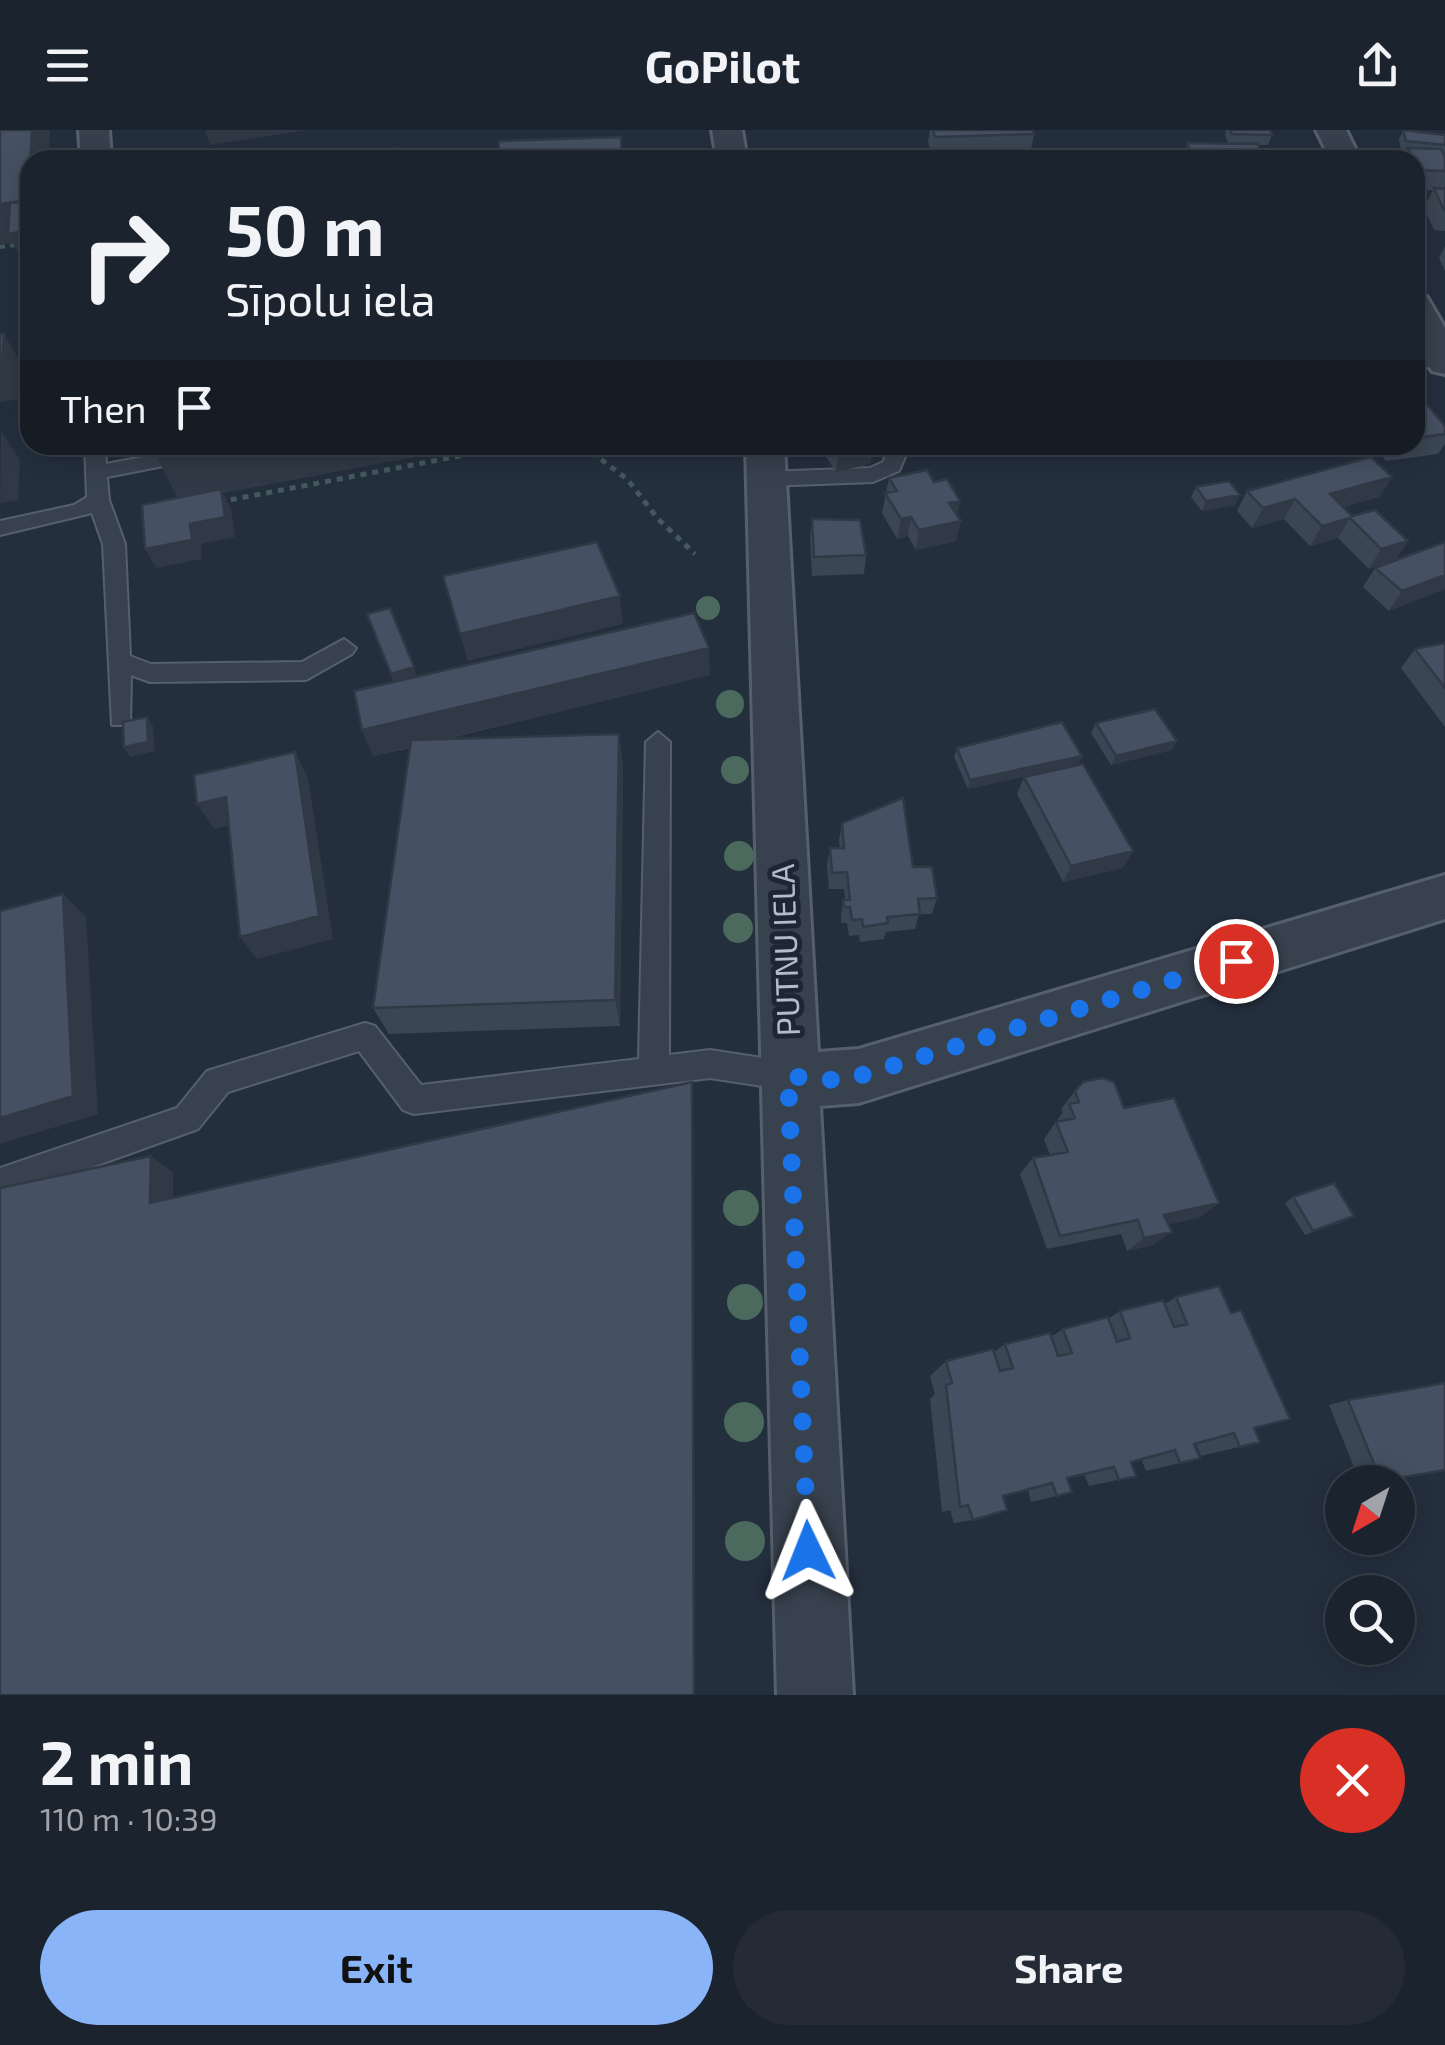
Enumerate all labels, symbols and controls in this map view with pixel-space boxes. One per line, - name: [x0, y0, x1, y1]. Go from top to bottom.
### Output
- icon: menu: [40, 38, 95, 93]
- text: GoPilot: [645, 38, 800, 92]
- icon: share: [1350, 38, 1405, 93]
- text: 50 m: [225, 186, 385, 270]
- icon: right: [60, 190, 190, 320]
- text: Sīpolu iela: [225, 271, 436, 325]
- icon: arrive: [167, 380, 222, 435]
- text: Then: [60, 385, 147, 431]
- street label: PUTNU IELA: [762, 863, 806, 1037]
- pin: [1194, 919, 1279, 1004]
- icon: arrive: [1209, 934, 1264, 989]
- north arrow: [1325, 1465, 1415, 1555]
- map controls: [1325, 1465, 1415, 1665]
- position arrow: [756, 1499, 860, 1603]
- button: search: [1325, 1575, 1415, 1665]
- text: 2 min: [40, 1725, 193, 1797]
- button: close: [1300, 1728, 1405, 1833]
- text: 110 m · 10:39: [40, 1799, 217, 1837]
- button: Exit: [40, 1910, 713, 2025]
- button: Share: [733, 1910, 1405, 2025]

